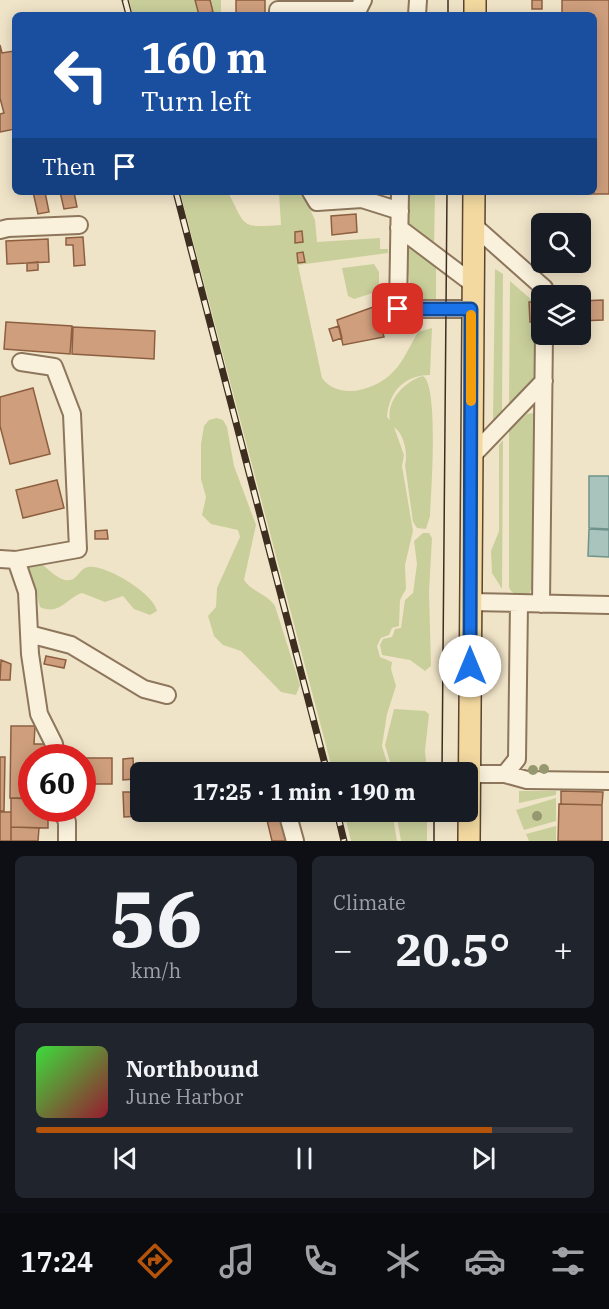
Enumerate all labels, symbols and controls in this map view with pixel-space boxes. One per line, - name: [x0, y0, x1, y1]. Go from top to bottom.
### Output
- text: 160 m: [141, 30, 267, 85]
- icon: left: [42, 36, 120, 114]
- text: Turn left: [141, 83, 252, 118]
- icon: arrive: [108, 150, 141, 183]
- text: Then: [42, 152, 96, 181]
- map controls: [531, 213, 591, 345]
- button: search: [531, 213, 591, 273]
- pin: [372, 283, 423, 334]
- button: layers: [531, 285, 591, 345]
- icon: arrive: [381, 292, 414, 325]
- position arrow: [438, 634, 502, 698]
- speed limit sign: 60: [18, 744, 96, 822]
- text: 17:25 · 1 min · 190 m: [192, 777, 416, 806]
- text: 56: [109, 867, 203, 968]
- text: Climate: [333, 889, 406, 916]
- text: 20.5°: [396, 920, 510, 978]
- text: −: [333, 928, 353, 971]
- text: +: [553, 928, 573, 971]
- text: km/h: [131, 957, 181, 984]
- text: Northbound: [126, 1054, 259, 1083]
- text: June Harbor: [126, 1083, 243, 1110]
- icon: previous: [109, 1142, 142, 1175]
- icon: pause: [288, 1142, 321, 1175]
- icon: next: [467, 1142, 500, 1175]
- icon: directions: [134, 1240, 176, 1282]
- icon: music: [216, 1240, 258, 1282]
- icon: phone: [299, 1240, 341, 1282]
- icon: climate: [382, 1240, 424, 1282]
- icon: car: [464, 1240, 506, 1282]
- icon: filters: [547, 1240, 589, 1282]
- text: 17:24: [20, 1244, 93, 1279]

